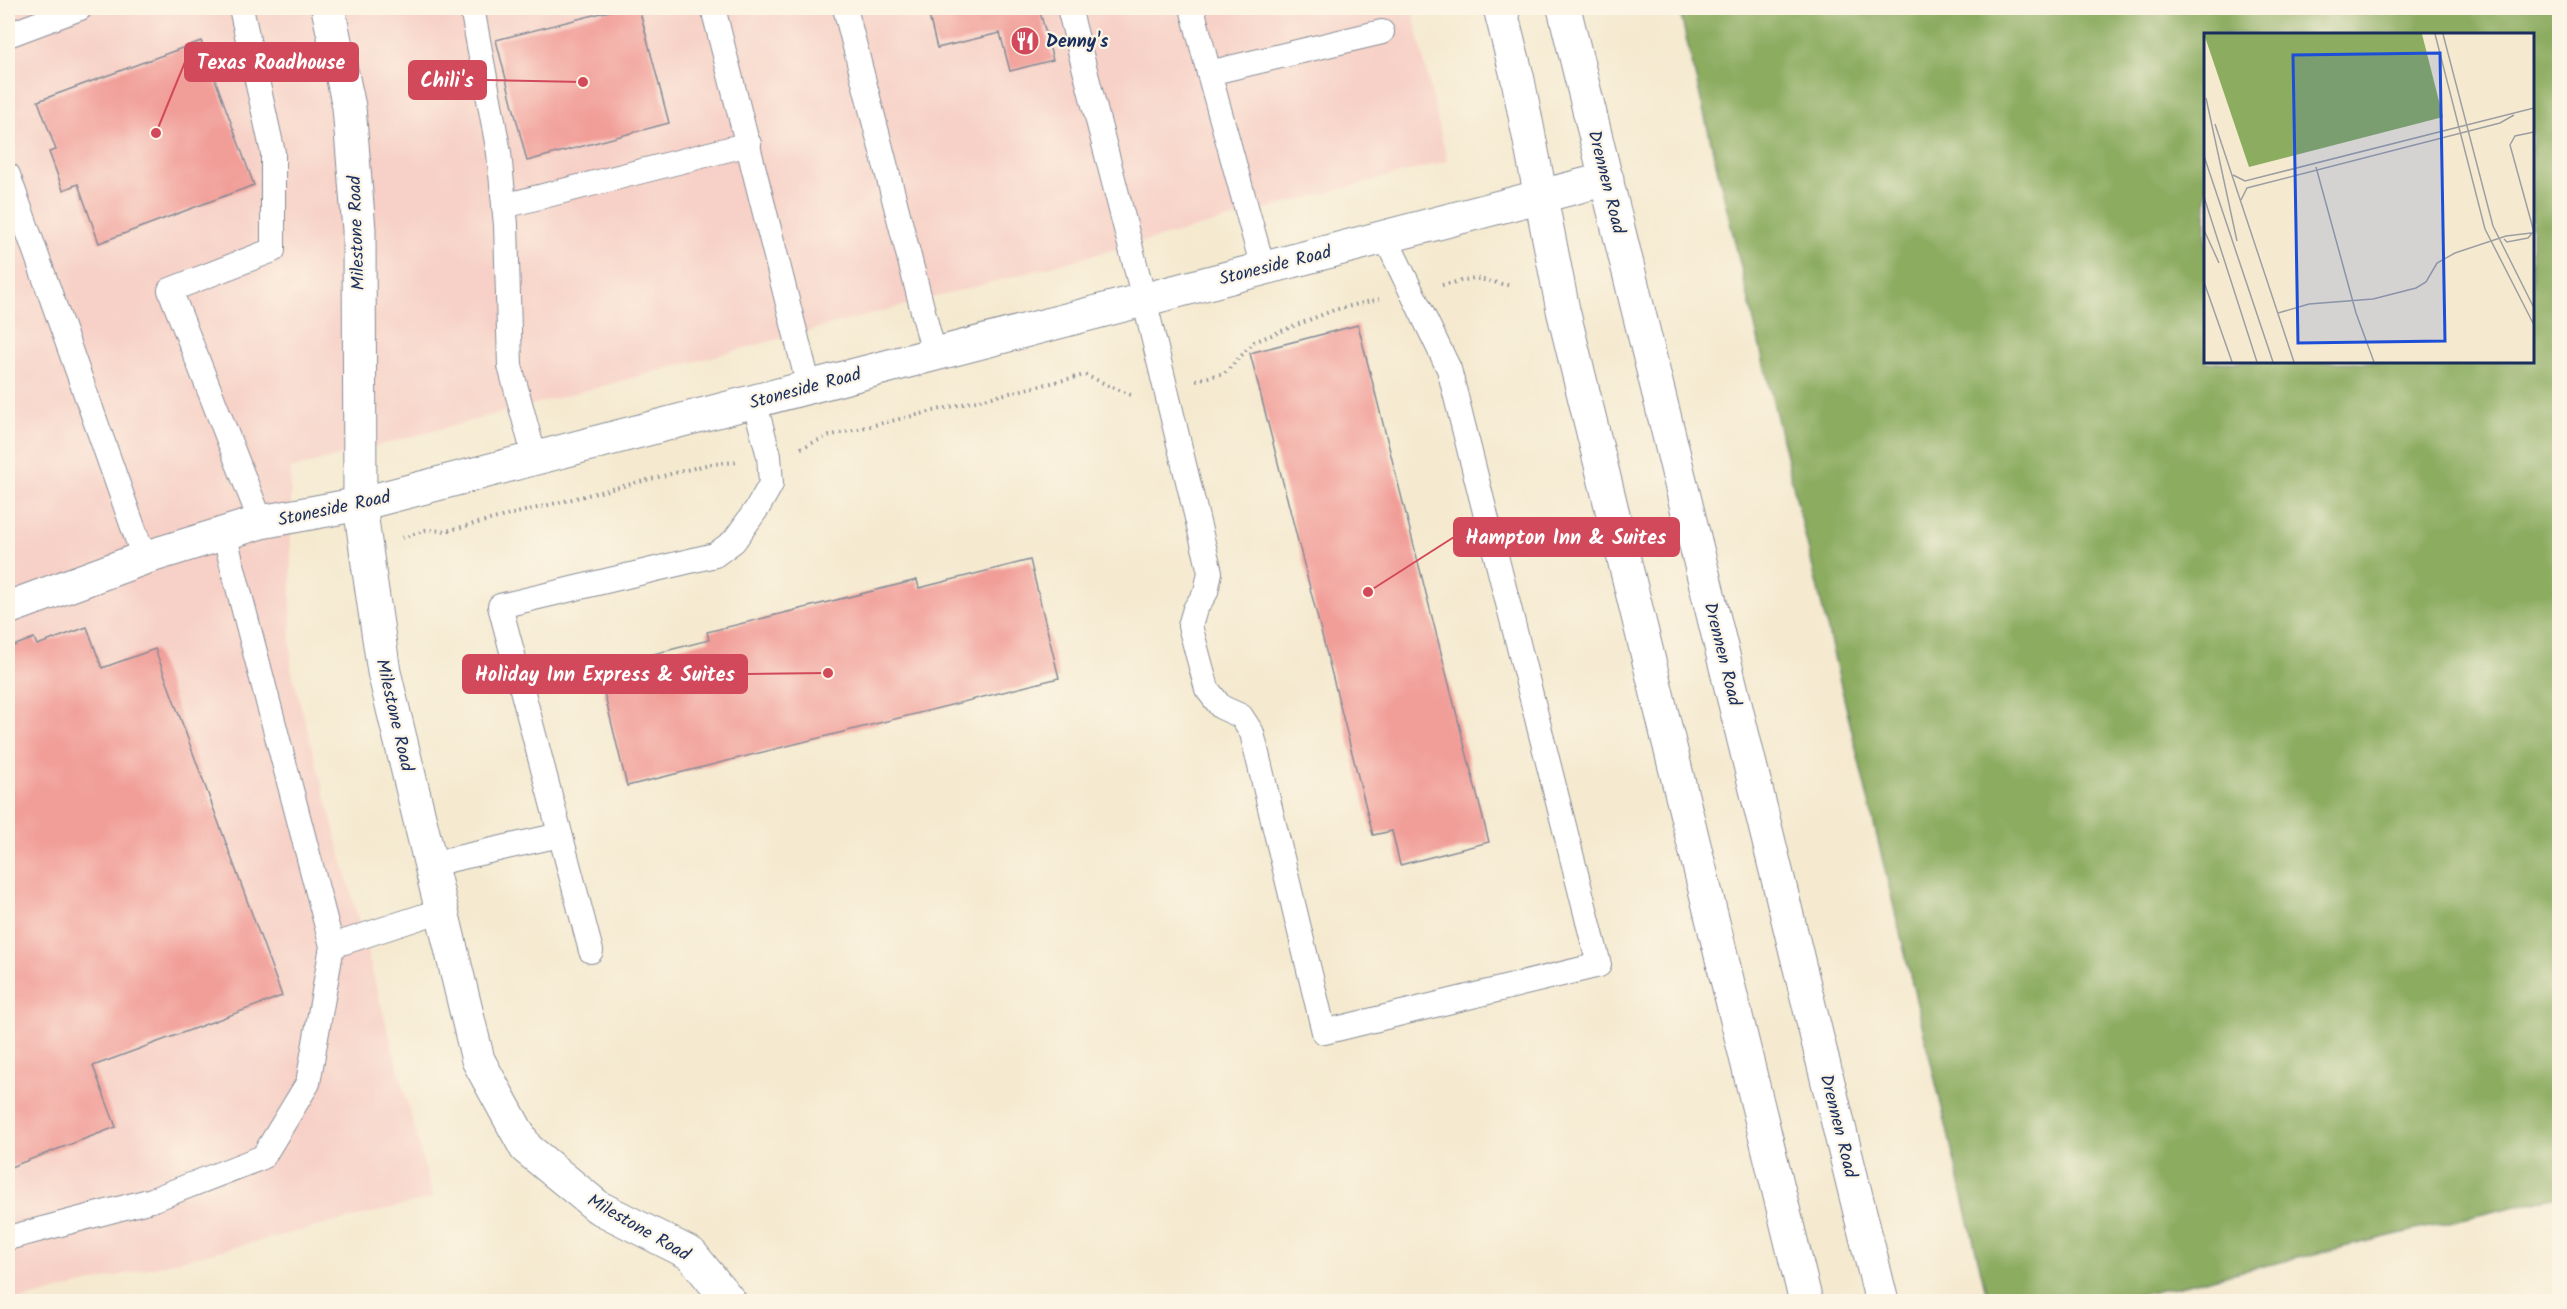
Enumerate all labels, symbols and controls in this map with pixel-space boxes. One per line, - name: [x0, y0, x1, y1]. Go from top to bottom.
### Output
- restaurant icon: Denny's: [1009, 25, 1041, 57]
- place label: Denny's: [1046, 28, 1109, 57]
- inset map: [2204, 33, 2534, 363]
- callout: Texas Roadhouse: [185, 43, 358, 81]
- text: Texas Roadhouse: [197, 48, 346, 80]
- callout: Chili's: [409, 61, 486, 99]
- text: Chili's: [420, 66, 474, 98]
- street label: Drennen Road: [1579, 127, 1633, 238]
- street label: Milestone Road: [341, 174, 374, 291]
- street label: Stoneside Road: [1216, 238, 1336, 294]
- street label: Stoneside Road: [746, 360, 866, 418]
- street label: Stoneside Road: [275, 483, 394, 536]
- callout: Hampton Inn & Suites: [1454, 518, 1679, 556]
- text: Hampton Inn & Suites: [1466, 523, 1667, 555]
- street label: Drennen Road: [1695, 599, 1749, 710]
- callout: Holiday Inn Express & Suites: [463, 655, 747, 693]
- street label: Milestone Road: [366, 656, 421, 776]
- text: Holiday Inn Express & Suites: [475, 660, 736, 692]
- street label: Drennen Road: [1811, 1071, 1865, 1182]
- street label: Milestone Road: [581, 1187, 696, 1270]

